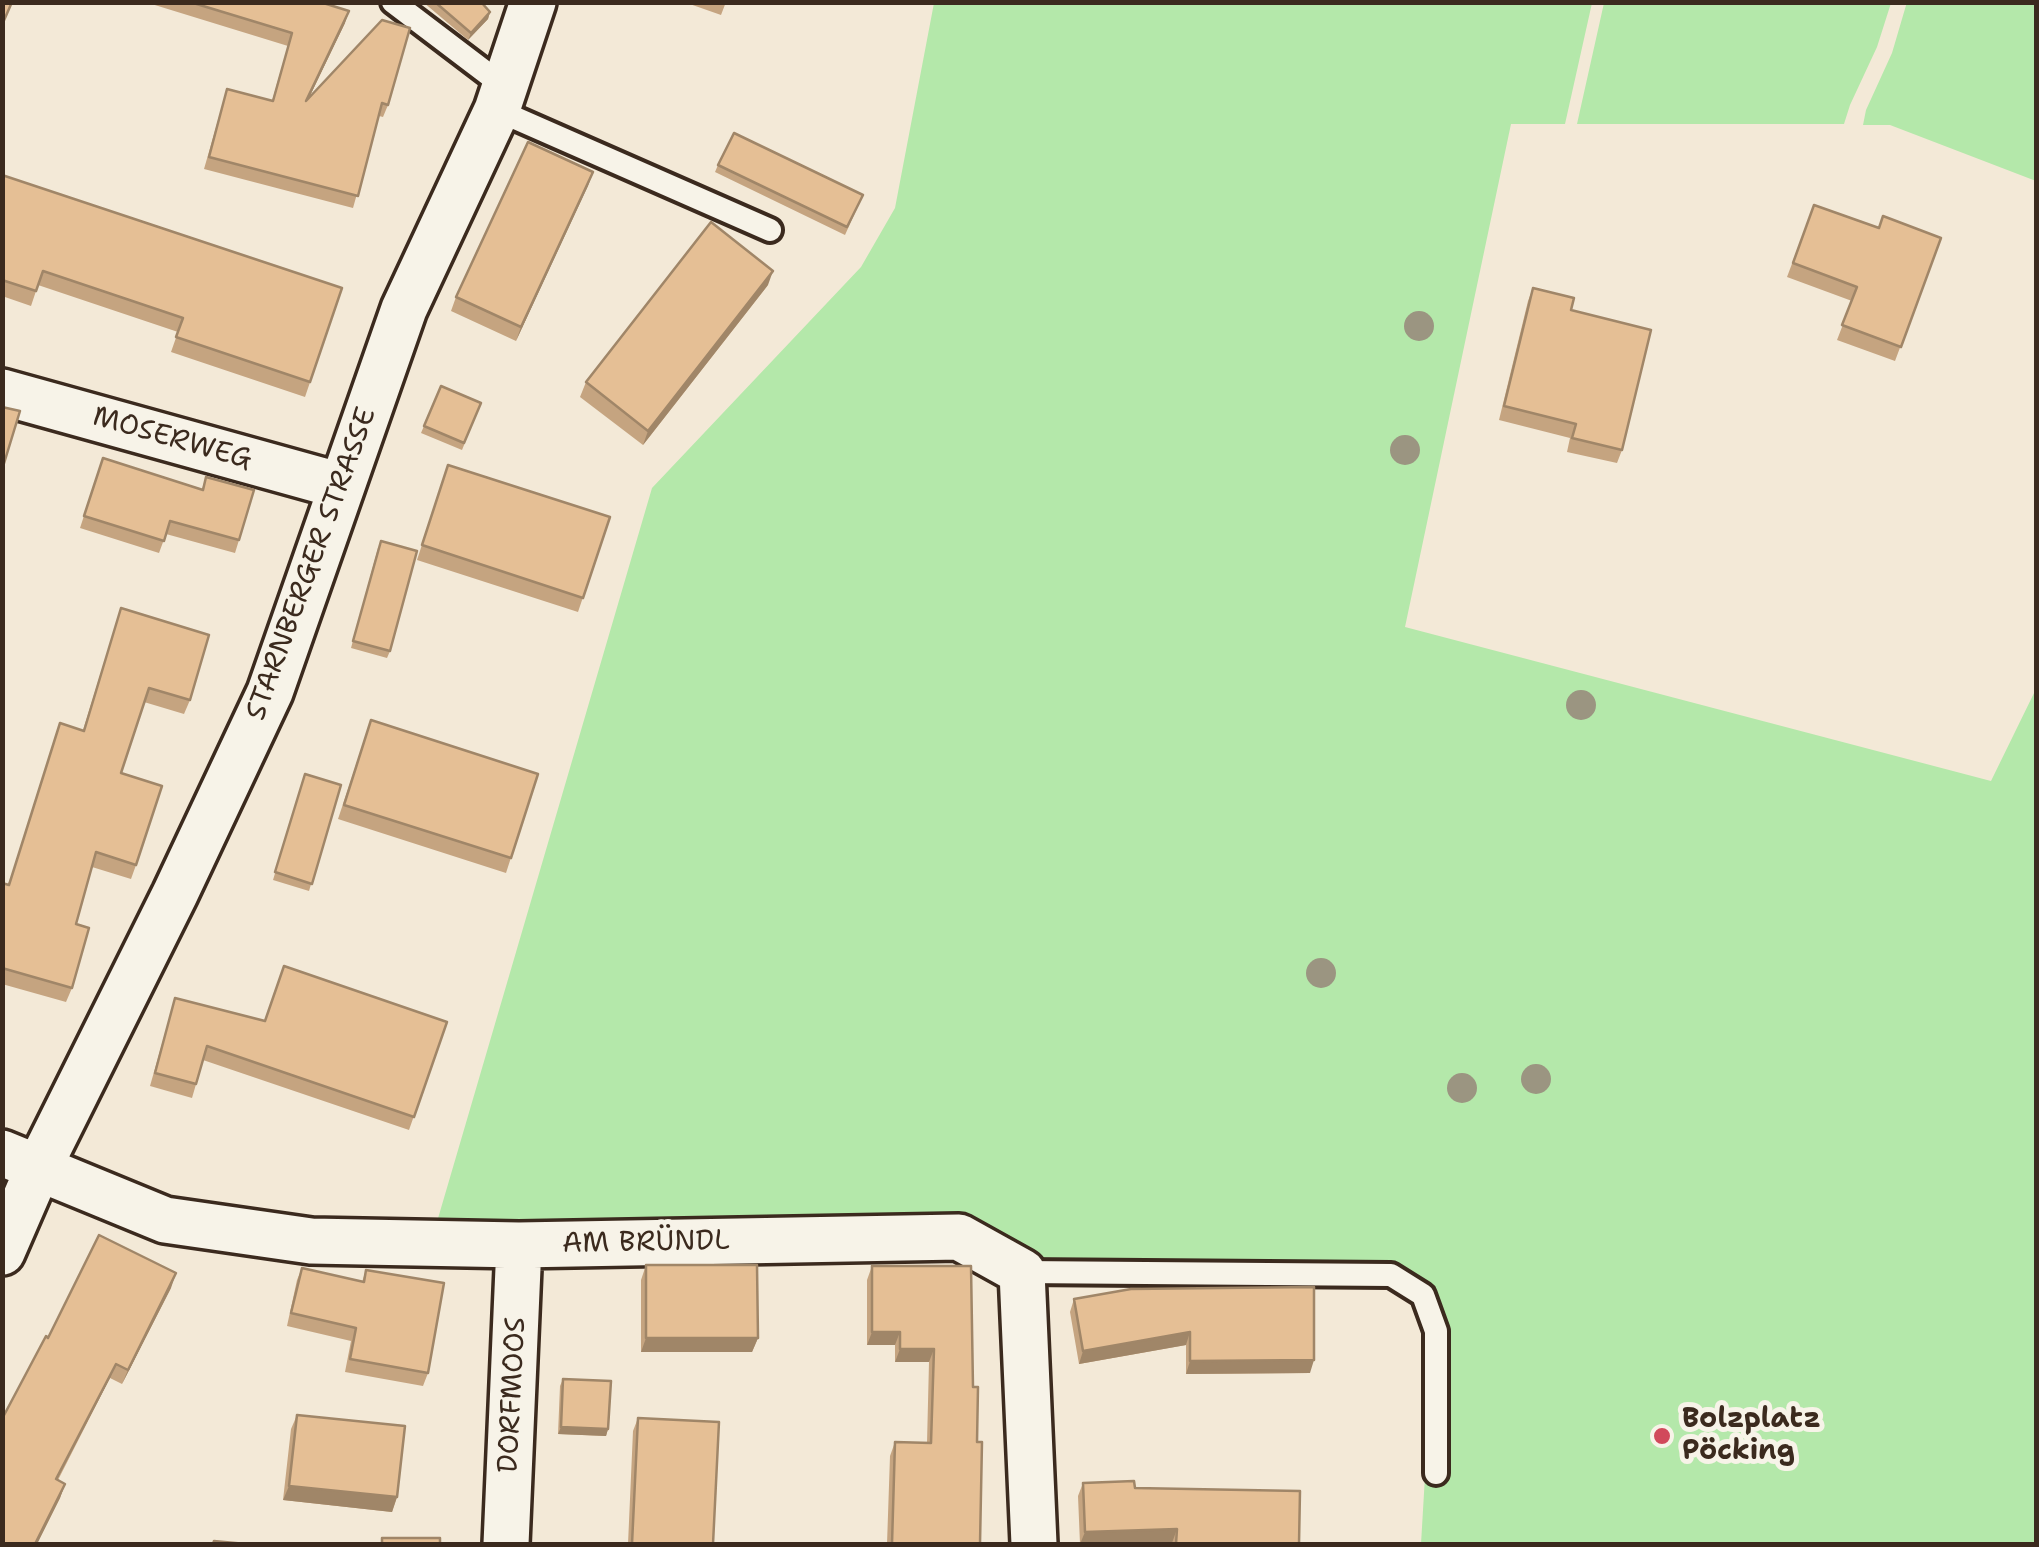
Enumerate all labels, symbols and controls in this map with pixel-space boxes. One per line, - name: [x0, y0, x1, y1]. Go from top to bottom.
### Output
- street label: MOSERWEG: [89, 400, 255, 478]
- street label: STARNBERGER STRASSE: [240, 403, 384, 725]
- street label: AM BRÜNDL: [562, 1225, 730, 1261]
- street label: DORFMOOS: [492, 1316, 534, 1474]
- place label: Bolzplatz Pöcking: [1682, 1403, 1821, 1469]
- marker: Bolzplatz Pöcking: [1651, 1425, 1673, 1447]

